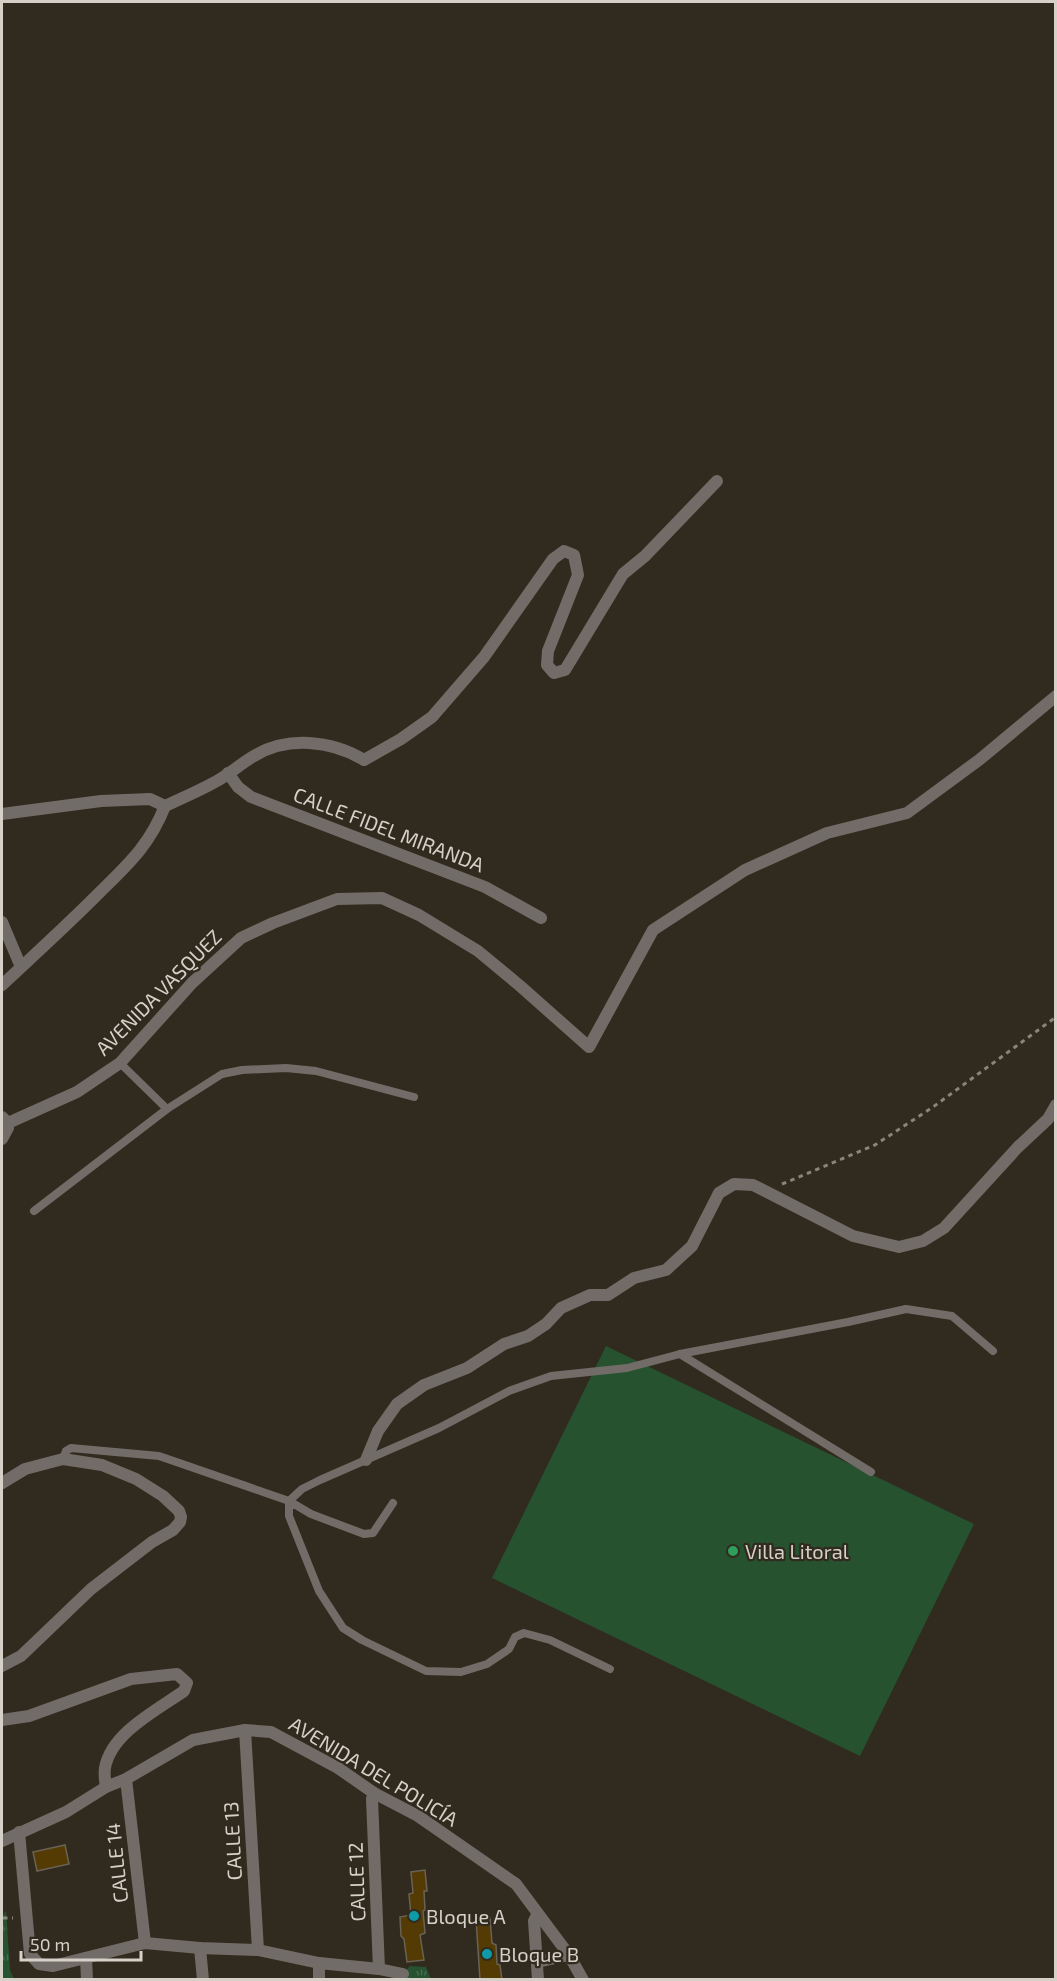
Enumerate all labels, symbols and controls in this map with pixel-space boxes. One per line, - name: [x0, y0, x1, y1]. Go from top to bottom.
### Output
- street label: CALLE FIDEL MIRANDA: [290, 782, 488, 877]
- street label: AVENIDA VASQUEZ: [90, 924, 226, 1060]
- place label: Villa Litoral: [745, 1539, 849, 1563]
- marker: Villa Litoral: [726, 1544, 740, 1558]
- street label: AVENIDA DEL POLICÍA: [285, 1711, 463, 1831]
- street label: CALLE 13: [218, 1801, 246, 1881]
- street label: CALLE 14: [100, 1822, 132, 1904]
- street label: CALLE 12: [343, 1842, 369, 1922]
- place label: Bloque A: [426, 1904, 506, 1928]
- marker: Bloque A: [407, 1909, 421, 1923]
- scale bar: [21, 1924, 141, 1962]
- text: 50 m: [30, 1933, 70, 1955]
- place label: Bloque B: [499, 1942, 579, 1966]
- marker: Bloque B: [480, 1947, 494, 1961]

